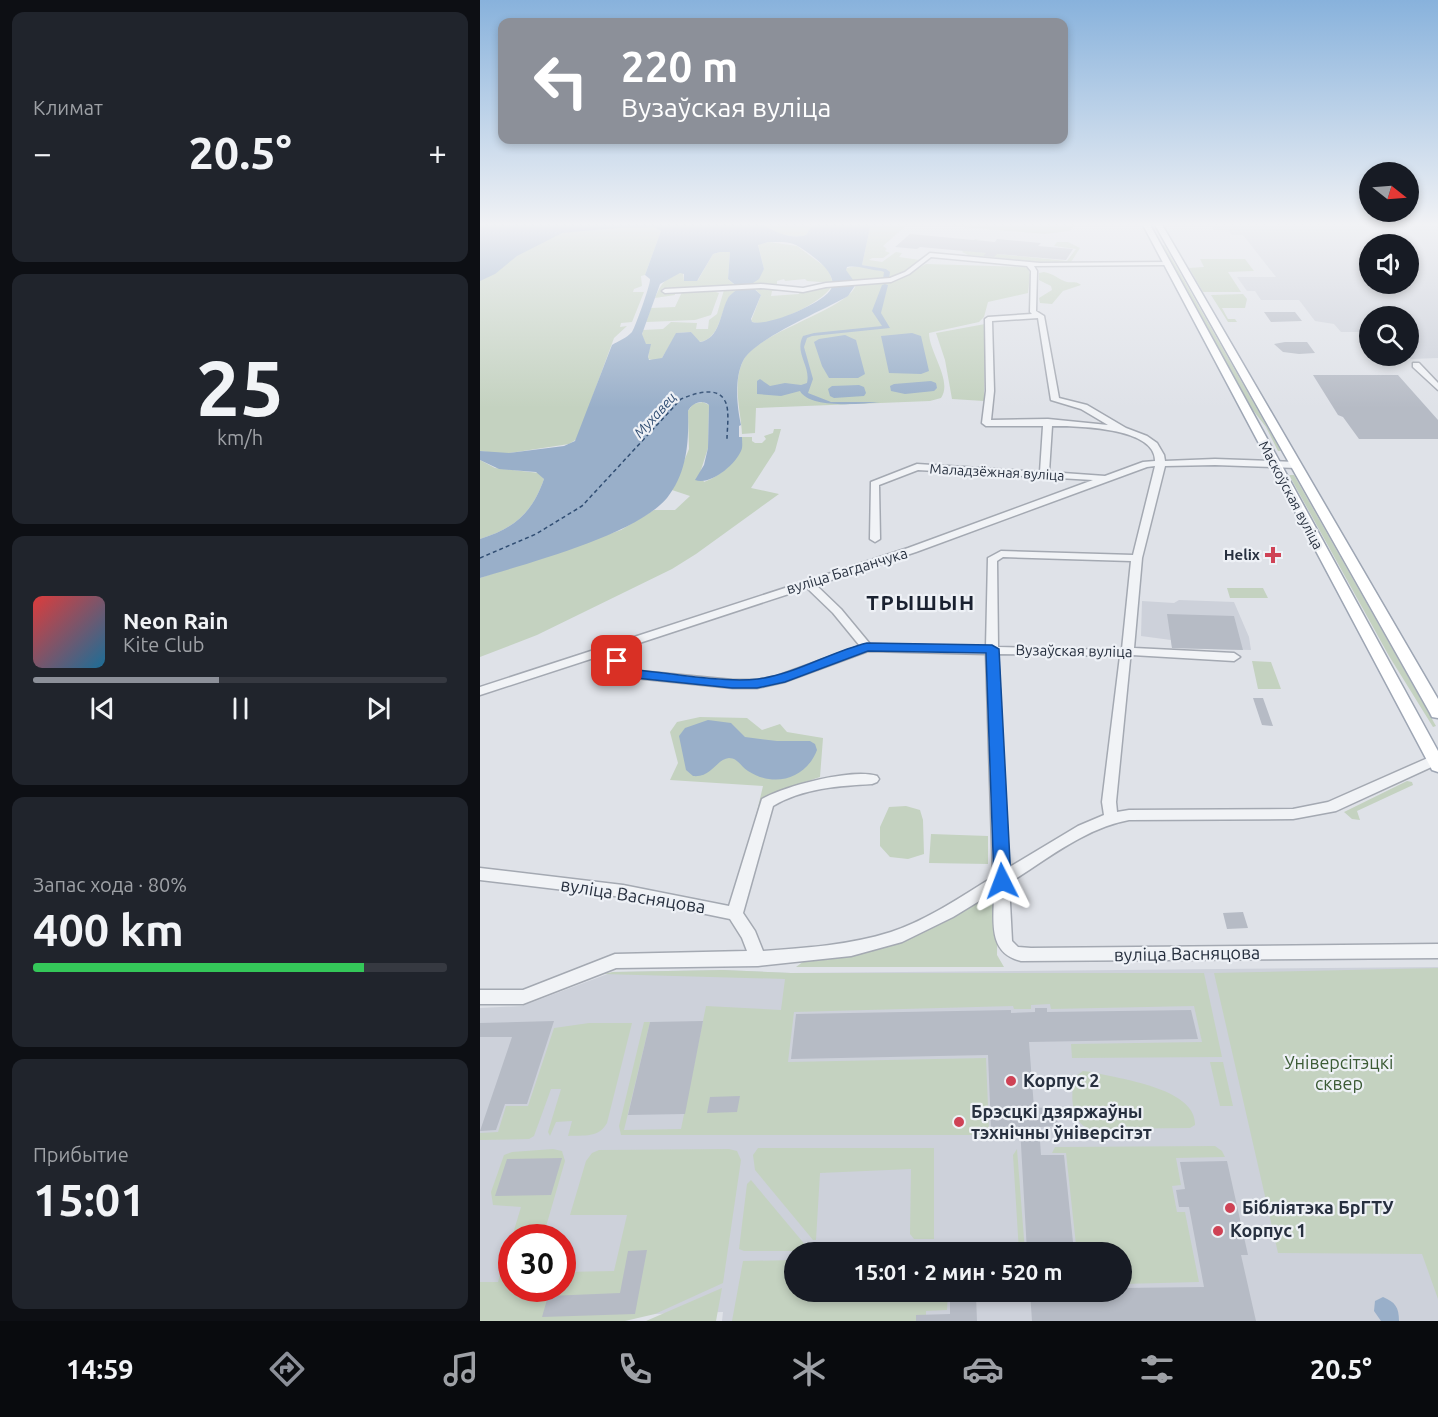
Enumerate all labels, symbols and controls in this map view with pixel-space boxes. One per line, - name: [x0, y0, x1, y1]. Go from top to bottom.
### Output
- icon: left: [522, 42, 600, 120]
- text: 220 m: [621, 43, 738, 90]
- text: Вузаўская вуліца: [621, 92, 831, 122]
- text: Климат: [33, 96, 103, 119]
- text: 20.5°: [188, 127, 292, 178]
- text: −: [33, 134, 52, 171]
- text: +: [428, 134, 447, 171]
- north arrow: [1359, 162, 1419, 222]
- map controls: [1359, 162, 1419, 366]
- button: sound: [1359, 234, 1419, 294]
- button: search: [1359, 306, 1419, 366]
- text: 25: [196, 343, 284, 431]
- water label: Мухавец: [631, 389, 679, 441]
- text: km/h: [217, 426, 263, 449]
- street label: Маскоўская вуліца: [1256, 438, 1326, 552]
- street label: Маладзёжная вуліца: [929, 460, 1065, 484]
- street label: вуліца Багданчука: [784, 544, 909, 597]
- place label: Helix: [1224, 546, 1260, 563]
- marker: Helix: [1264, 546, 1282, 564]
- district label: ТРЫШЫН: [866, 590, 976, 614]
- text: Neon Rain: [123, 608, 228, 633]
- text: Kite Club: [123, 633, 205, 656]
- pin: [591, 635, 642, 686]
- street label: Вузаўская вуліца: [1015, 641, 1133, 660]
- icon: arrive: [600, 644, 633, 677]
- icon: previous: [86, 692, 119, 725]
- icon: pause: [224, 692, 257, 725]
- icon: next: [362, 692, 395, 725]
- position arrow: [970, 849, 1034, 913]
- text: Запас хода · 80%: [33, 873, 187, 896]
- street label: вуліца Васняцова: [559, 874, 707, 916]
- text: 400 km: [33, 904, 184, 955]
- street label: вуліца Васняцова: [1114, 942, 1260, 964]
- park label: Універсітэцкі сквер: [1285, 1052, 1393, 1093]
- place label: Корпус 2: [1023, 1070, 1099, 1090]
- marker: Корпус 2: [1004, 1074, 1018, 1088]
- place label: Брэсцкі дзяржаўны тэхнічны ўніверсітэт: [971, 1101, 1152, 1142]
- marker: Брэсцкі дзяржаўны тэхнічны ўніверсітэт: [952, 1115, 966, 1129]
- text: Прибытие: [33, 1143, 129, 1166]
- text: 15:01: [33, 1174, 146, 1225]
- place label: Бібліятэка БрГТУ: [1242, 1197, 1394, 1217]
- marker: Бібліятэка БрГТУ: [1223, 1201, 1237, 1215]
- place label: Корпус 1: [1230, 1220, 1306, 1240]
- speed limit sign: 30: [498, 1224, 576, 1302]
- marker: Корпус 1: [1211, 1224, 1225, 1238]
- text: 15:01 · 2 мин · 520 m: [854, 1259, 1062, 1284]
- icon: directions: [266, 1348, 308, 1390]
- icon: music: [440, 1348, 482, 1390]
- icon: phone: [614, 1348, 656, 1390]
- icon: climate: [788, 1348, 830, 1390]
- icon: car: [962, 1348, 1004, 1390]
- icon: filters: [1136, 1348, 1178, 1390]
- text: 14:59: [66, 1354, 134, 1384]
- text: 20.5°: [1310, 1354, 1372, 1384]

